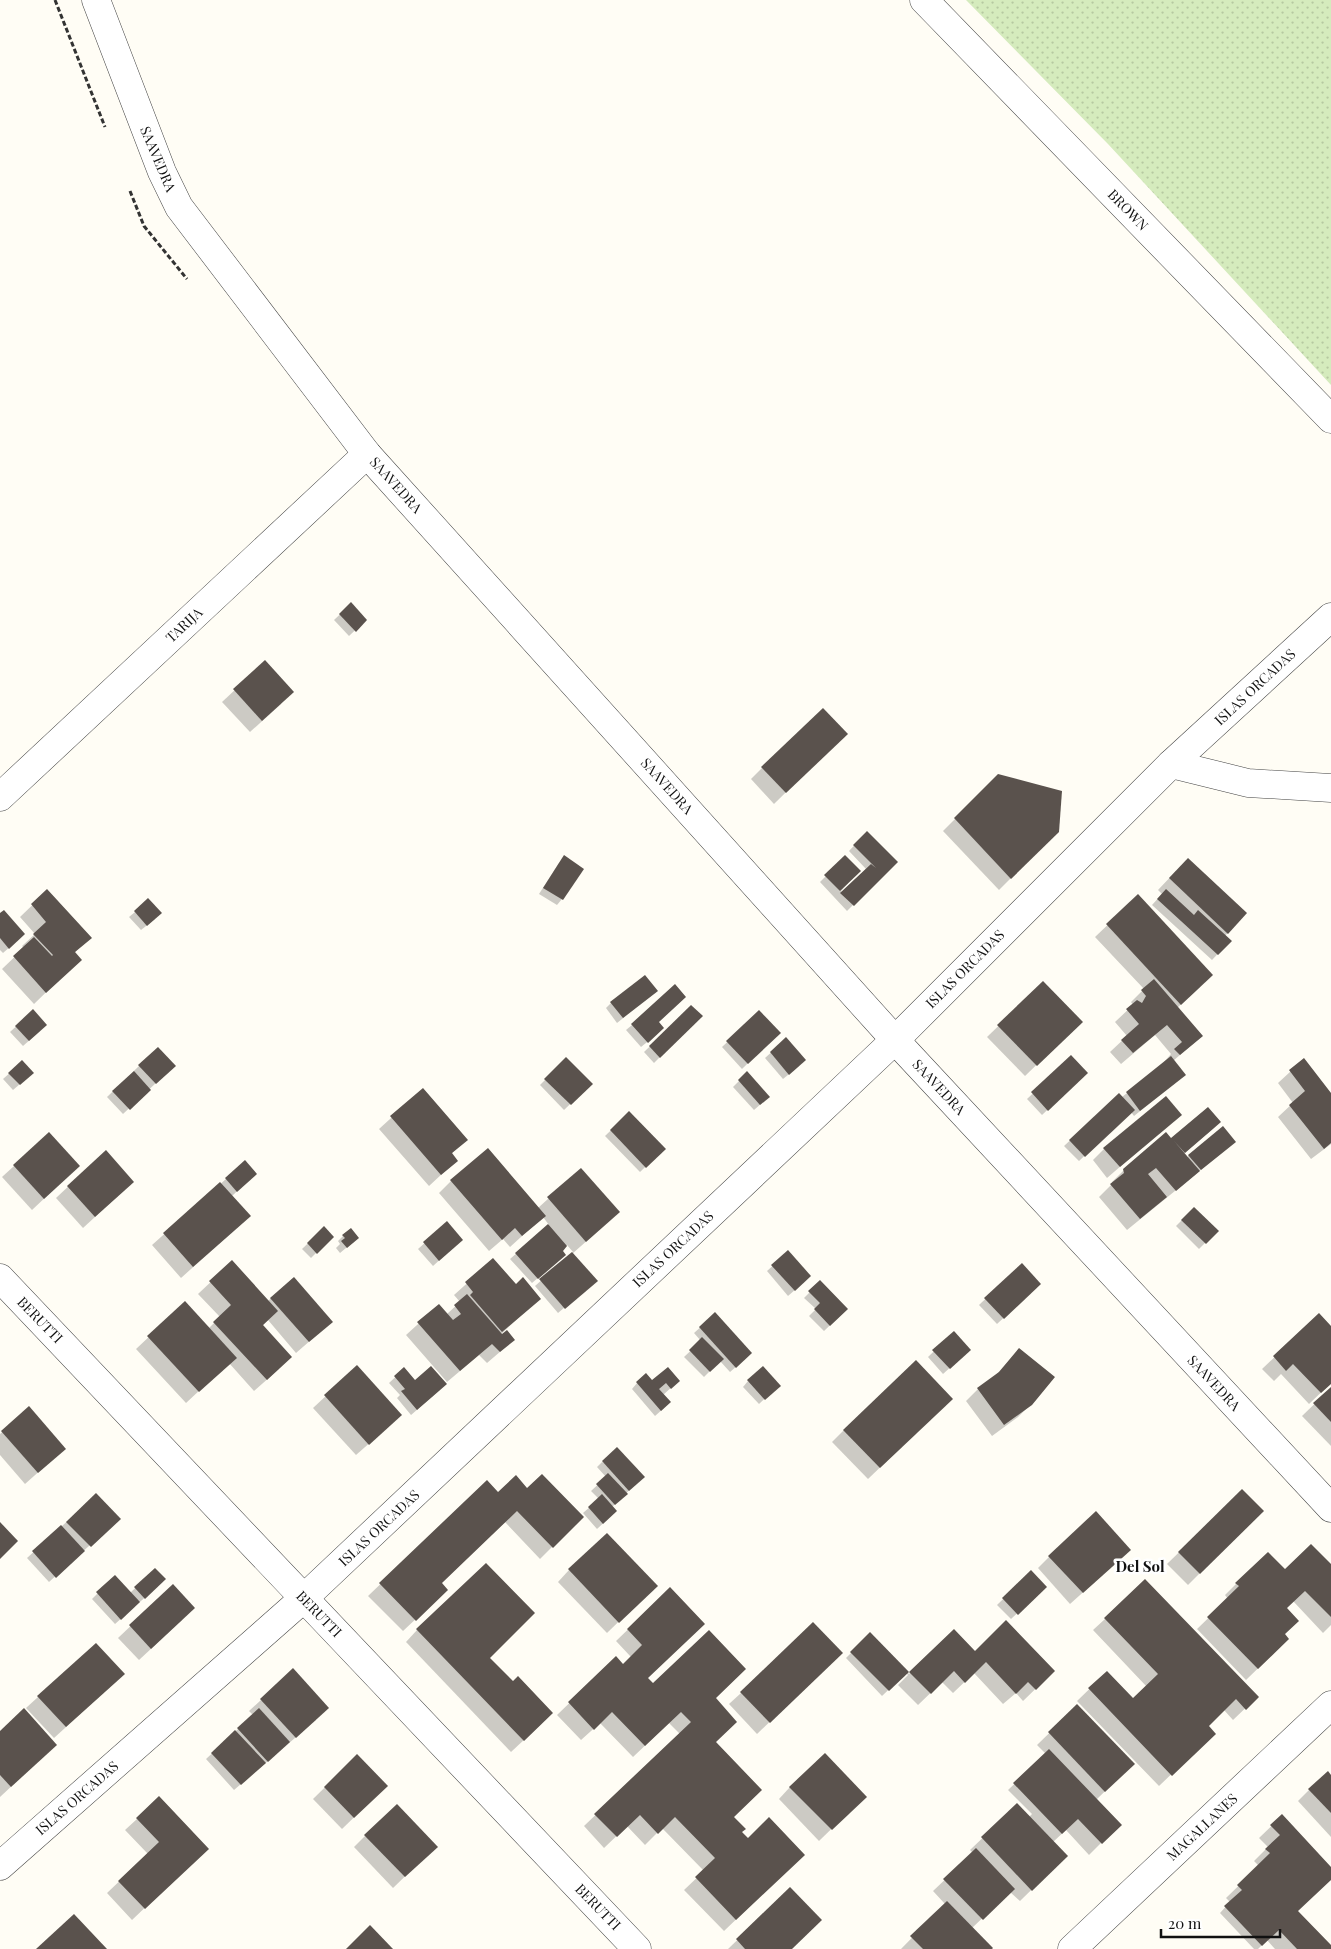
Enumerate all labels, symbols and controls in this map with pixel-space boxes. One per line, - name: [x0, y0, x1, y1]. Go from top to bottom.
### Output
- street label: SAAVEDRA: [136, 123, 181, 195]
- street label: BROWN: [1104, 185, 1153, 234]
- street label: SAAVEDRA: [366, 452, 427, 517]
- street label: TARIJA: [161, 603, 206, 646]
- street label: ISLAS ORCADAS: [1210, 644, 1299, 729]
- street label: SAAVEDRA: [637, 753, 698, 818]
- street label: ISLAS ORCADAS: [921, 925, 1008, 1012]
- street label: SAAVEDRA: [909, 1055, 970, 1119]
- street label: ISLAS ORCADAS: [628, 1206, 717, 1291]
- street label: BERUTTI: [13, 1292, 67, 1347]
- street label: SAAVEDRA: [1184, 1351, 1245, 1415]
- street label: ISLAS ORCADAS: [334, 1485, 423, 1570]
- district label: Del Sol: [1115, 1556, 1165, 1576]
- street label: BERUTTI: [292, 1586, 346, 1641]
- street label: ISLAS ORCADAS: [31, 1756, 122, 1839]
- street label: MAGALLANES: [1162, 1789, 1241, 1864]
- street label: BERUTTI: [571, 1879, 625, 1934]
- scale bar: [1161, 1906, 1280, 1938]
- text: 20 m: [1168, 1913, 1202, 1933]

